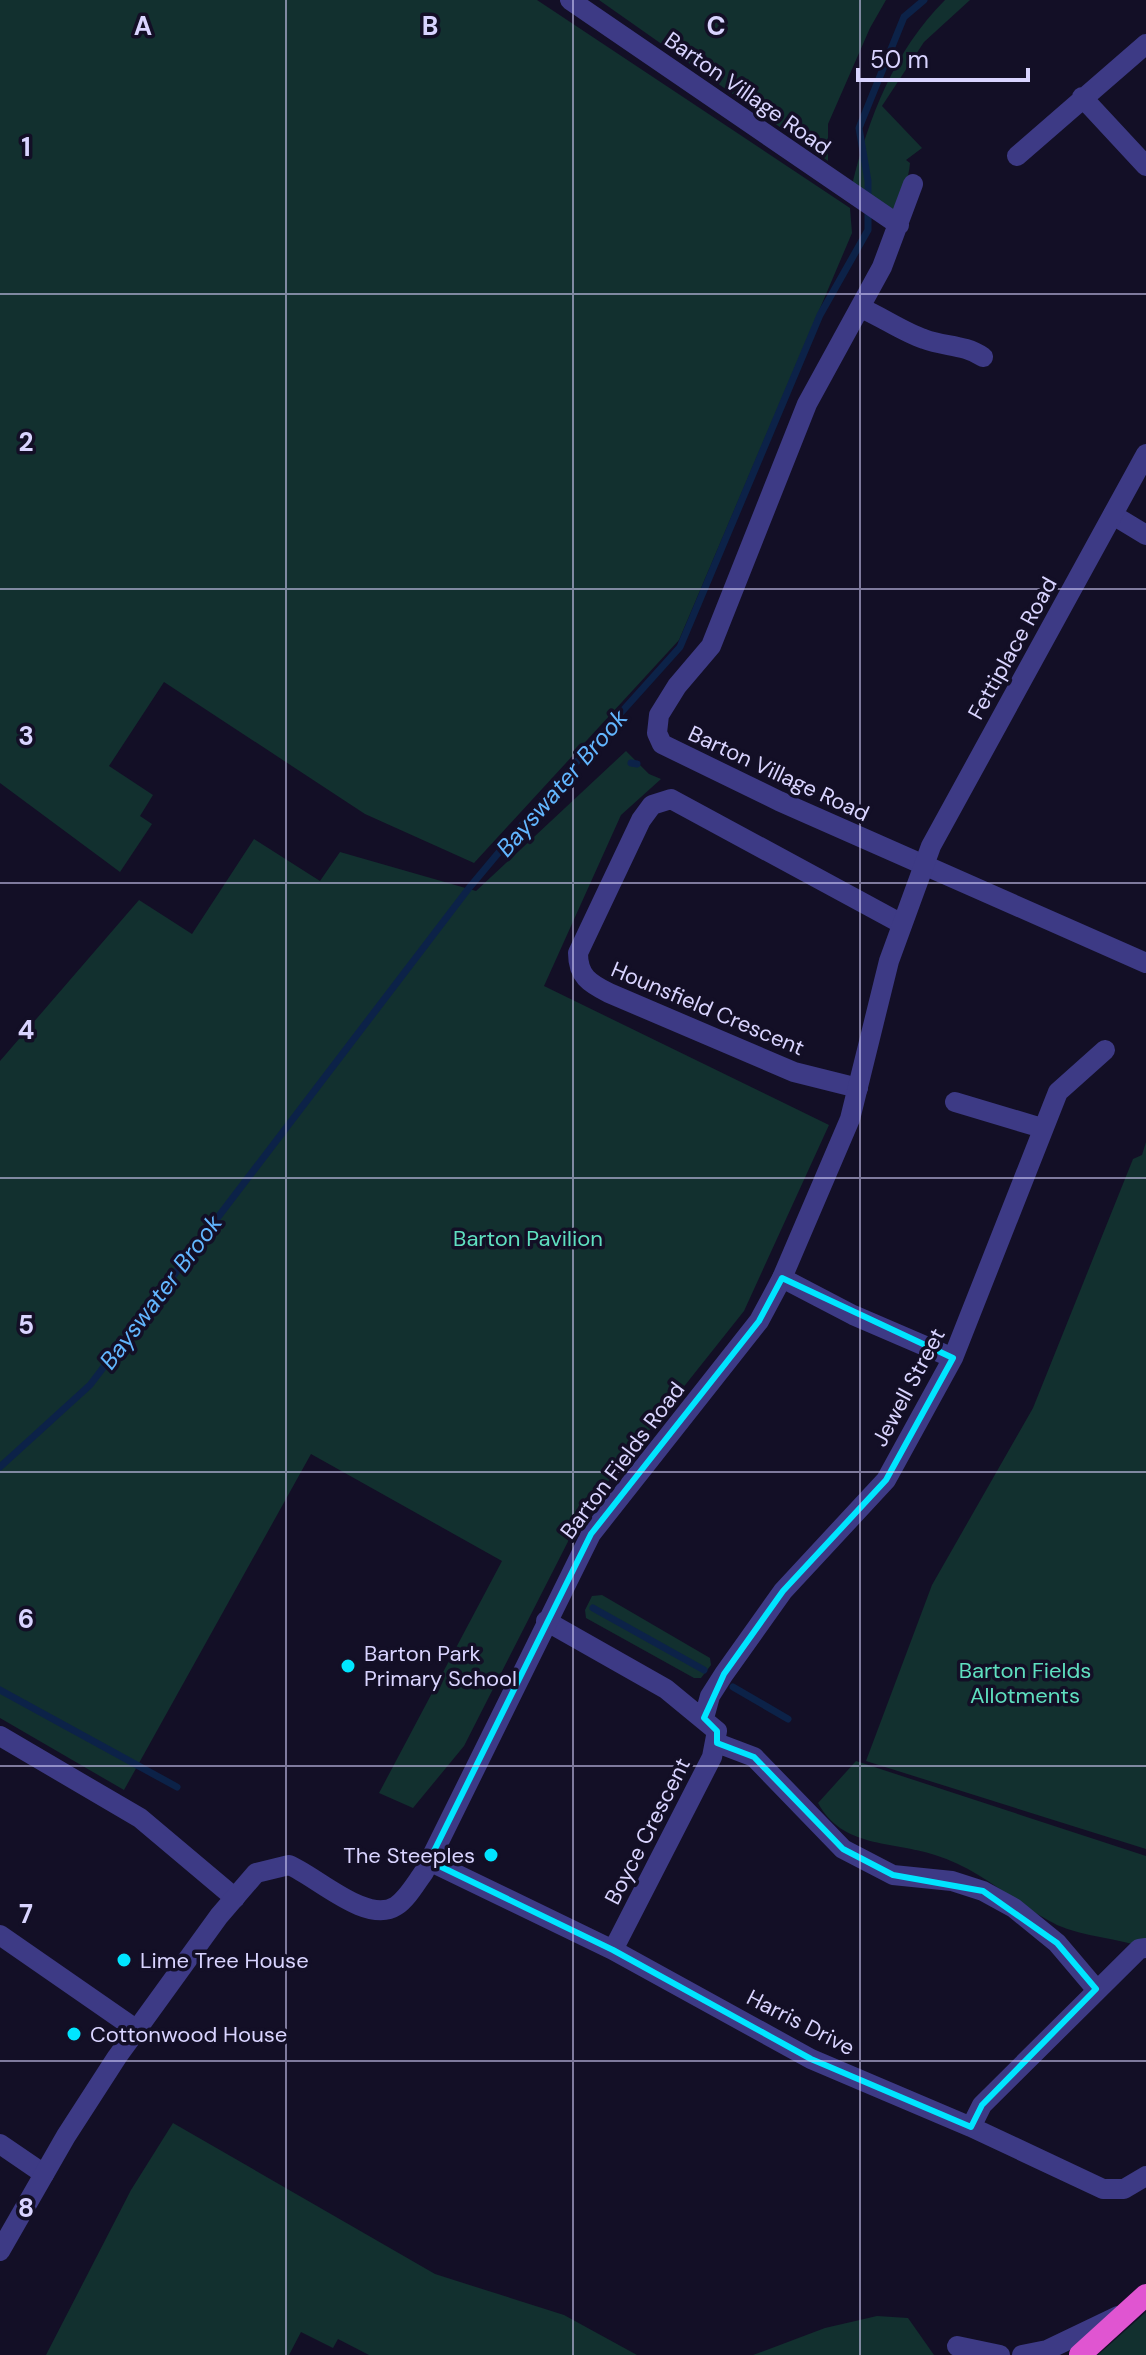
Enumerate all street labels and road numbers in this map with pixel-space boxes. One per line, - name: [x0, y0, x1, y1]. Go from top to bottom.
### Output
- street label: Barton Village Road: [659, 25, 836, 162]
- street label: Fettiplace Road: [961, 572, 1064, 725]
- street label: Barton Village Road: [684, 719, 874, 828]
- street label: Hounsfield Crescent: [607, 955, 809, 1062]
- street label: Jewell Street: [865, 1323, 952, 1451]
- street label: Barton Fields Road: [554, 1376, 691, 1545]
- street label: Boyce Crescent: [598, 1753, 697, 1910]
- street label: Harris Drive: [742, 1983, 860, 2062]

